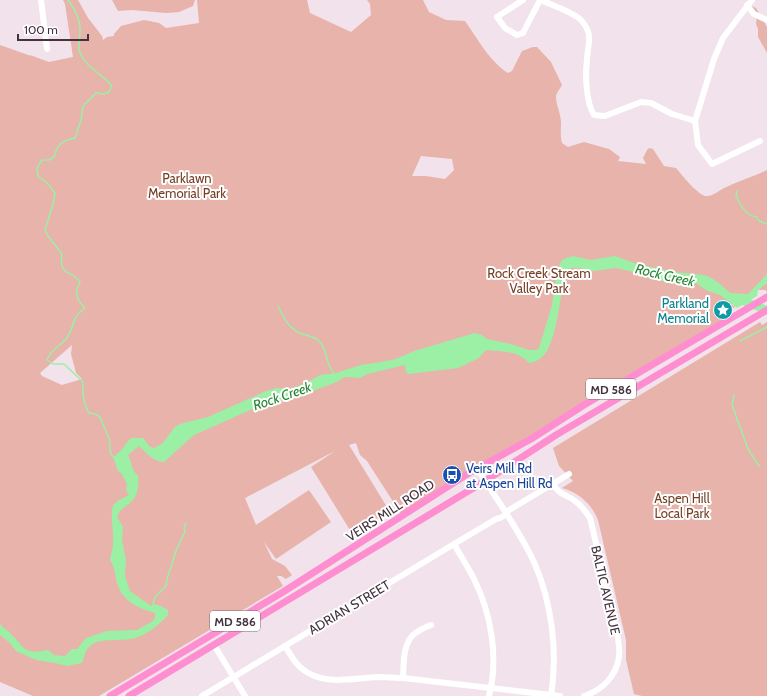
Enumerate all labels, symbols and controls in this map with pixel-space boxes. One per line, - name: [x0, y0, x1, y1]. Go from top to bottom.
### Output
- scale bar: [18, 16, 88, 42]
- text: 100 m: [24, 22, 58, 37]
- park label: Parklawn Memorial Park: [148, 170, 226, 201]
- water label: Rock Creek: [634, 259, 697, 291]
- park label: Rock Creek Stream Valley Park: [487, 265, 591, 296]
- place label: Parkland Memorial: [657, 295, 709, 326]
- place icon: Parkland Memorial: [712, 299, 734, 321]
- water label: Rock Creek: [250, 377, 314, 414]
- road number: MD 586: [586, 379, 636, 399]
- place label: Veirs Mill Rd at Aspen Hill Rd: [466, 460, 553, 491]
- bus stop icon: Veirs Mill Rd at Aspen Hill Rd: [441, 464, 463, 486]
- street label: VEIRS MILL ROAD: [343, 476, 437, 544]
- park label: Aspen Hill Local Park: [654, 490, 710, 521]
- street label: BALTIC AVENUE: [588, 544, 624, 636]
- street label: ADRIAN STREET: [305, 576, 393, 638]
- road number: MD 586: [210, 611, 260, 631]

